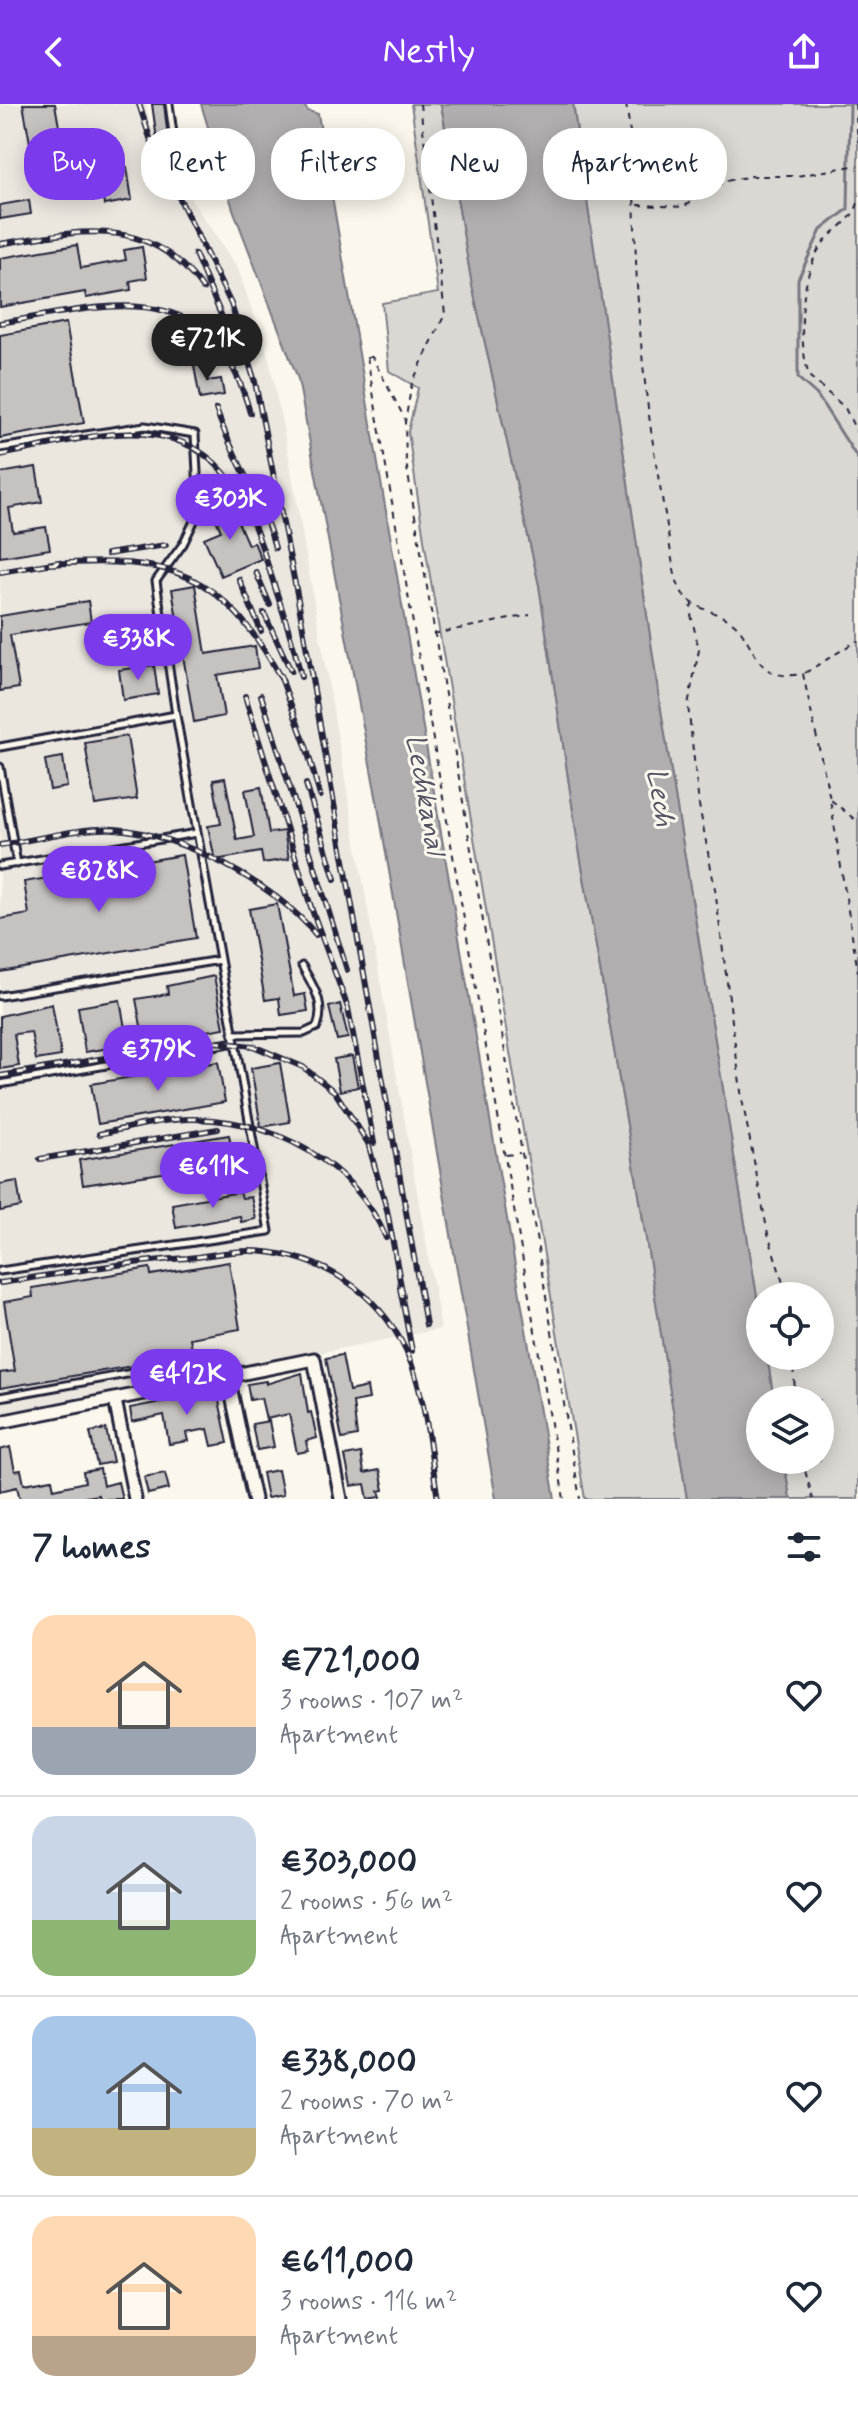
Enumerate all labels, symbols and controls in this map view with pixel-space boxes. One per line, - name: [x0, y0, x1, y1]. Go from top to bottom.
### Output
- text: Nestly: [383, 29, 475, 76]
- icon: back: [32, 30, 76, 74]
- icon: share: [782, 30, 826, 74]
- chip: Buy: [24, 128, 125, 200]
- chip: Rent: [141, 128, 255, 200]
- chip: Filters: [271, 128, 405, 200]
- chip: New: [421, 128, 527, 200]
- chip: Apartment: [543, 128, 727, 200]
- pin: €721K: [151, 314, 263, 382]
- text: €721K: [169, 323, 245, 357]
- pin: €303K: [174, 474, 286, 542]
- text: €303K: [194, 483, 266, 517]
- pin: €338K: [82, 614, 194, 682]
- text: €338K: [102, 623, 174, 657]
- water label: Lechkanal: [396, 731, 454, 861]
- water label: Lech: [637, 766, 682, 829]
- pin: €828K: [43, 846, 155, 914]
- text: €828K: [60, 855, 138, 889]
- pin: €379K: [102, 1025, 214, 1093]
- text: €379K: [121, 1034, 195, 1068]
- pin: €611K: [157, 1142, 269, 1210]
- text: €611K: [178, 1151, 248, 1185]
- map controls: [746, 1282, 834, 1474]
- button: locate: [746, 1282, 834, 1370]
- pin: €412K: [131, 1349, 243, 1417]
- text: €412K: [148, 1358, 226, 1392]
- button: layers: [746, 1386, 834, 1474]
- text: 7 homes: [32, 1525, 151, 1570]
- icon: filters: [782, 1525, 826, 1569]
- text: €721,000: [280, 1639, 420, 1684]
- icon: home: [96, 1647, 192, 1743]
- icon: heart: [782, 1673, 826, 1717]
- text: 3 rooms · 107 m²: [280, 1684, 463, 1718]
- text: Apartment: [280, 1718, 398, 1752]
- text: €303,000: [280, 1840, 417, 1885]
- icon: home: [96, 1848, 192, 1944]
- icon: heart: [782, 1874, 826, 1918]
- text: 2 rooms · 56 m²: [280, 1885, 453, 1919]
- text: Apartment: [280, 1919, 398, 1953]
- text: €338,000: [280, 2040, 417, 2085]
- icon: home: [96, 2048, 192, 2144]
- icon: heart: [782, 2074, 826, 2118]
- text: 2 rooms · 70 m²: [280, 2085, 454, 2119]
- text: Apartment: [280, 2119, 398, 2153]
- text: €611,000: [280, 2240, 414, 2285]
- icon: home: [96, 2248, 192, 2344]
- icon: heart: [782, 2274, 826, 2318]
- text: 3 rooms · 116 m²: [280, 2285, 457, 2319]
- text: Apartment: [280, 2319, 398, 2353]

